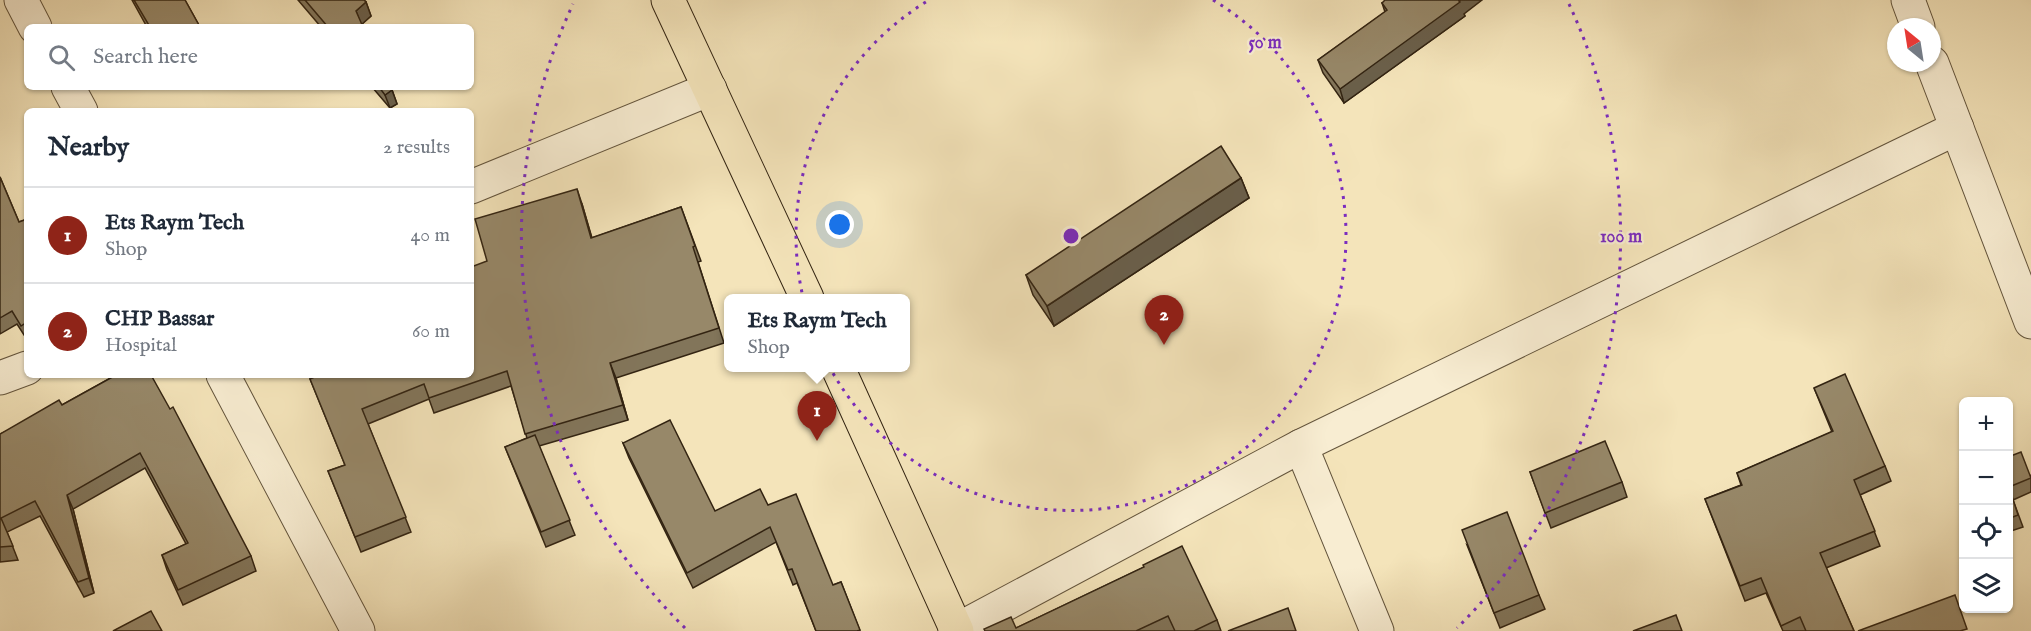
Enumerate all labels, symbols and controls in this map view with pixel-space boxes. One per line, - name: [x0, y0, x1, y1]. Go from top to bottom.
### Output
- north arrow: [1887, 18, 1941, 72]
- search box: [24, 24, 474, 90]
- text: 50 m: [1248, 32, 1282, 55]
- icon: search: [45, 41, 78, 74]
- text: Search here: [93, 43, 198, 71]
- text: Nearby: [48, 131, 129, 164]
- text: 2 results: [383, 135, 450, 160]
- text: Ets Raym Tech: [105, 209, 244, 237]
- your location: [825, 210, 854, 239]
- text: 1: [64, 223, 71, 248]
- text: 40 m: [411, 223, 450, 248]
- centre of rings: [1061, 226, 1081, 246]
- text: 100 m: [1600, 226, 1642, 249]
- text: Shop: [105, 237, 147, 262]
- popup: [724, 294, 910, 372]
- pin: 2: [1144, 296, 1184, 345]
- text: CHP Bassar: [105, 305, 214, 333]
- text: Ets Raym Tech: [747, 307, 887, 335]
- text: 2: [63, 319, 72, 344]
- text: 60 m: [412, 319, 450, 344]
- text: Hospital: [105, 333, 177, 358]
- text: Shop: [747, 335, 790, 360]
- pin: 1: [798, 392, 836, 441]
- map controls: [1959, 397, 2013, 613]
- button: +: [1959, 397, 2013, 451]
- button: −: [1959, 451, 2013, 505]
- button: locate: [1959, 505, 2013, 559]
- button: layers: [1959, 559, 2013, 613]

